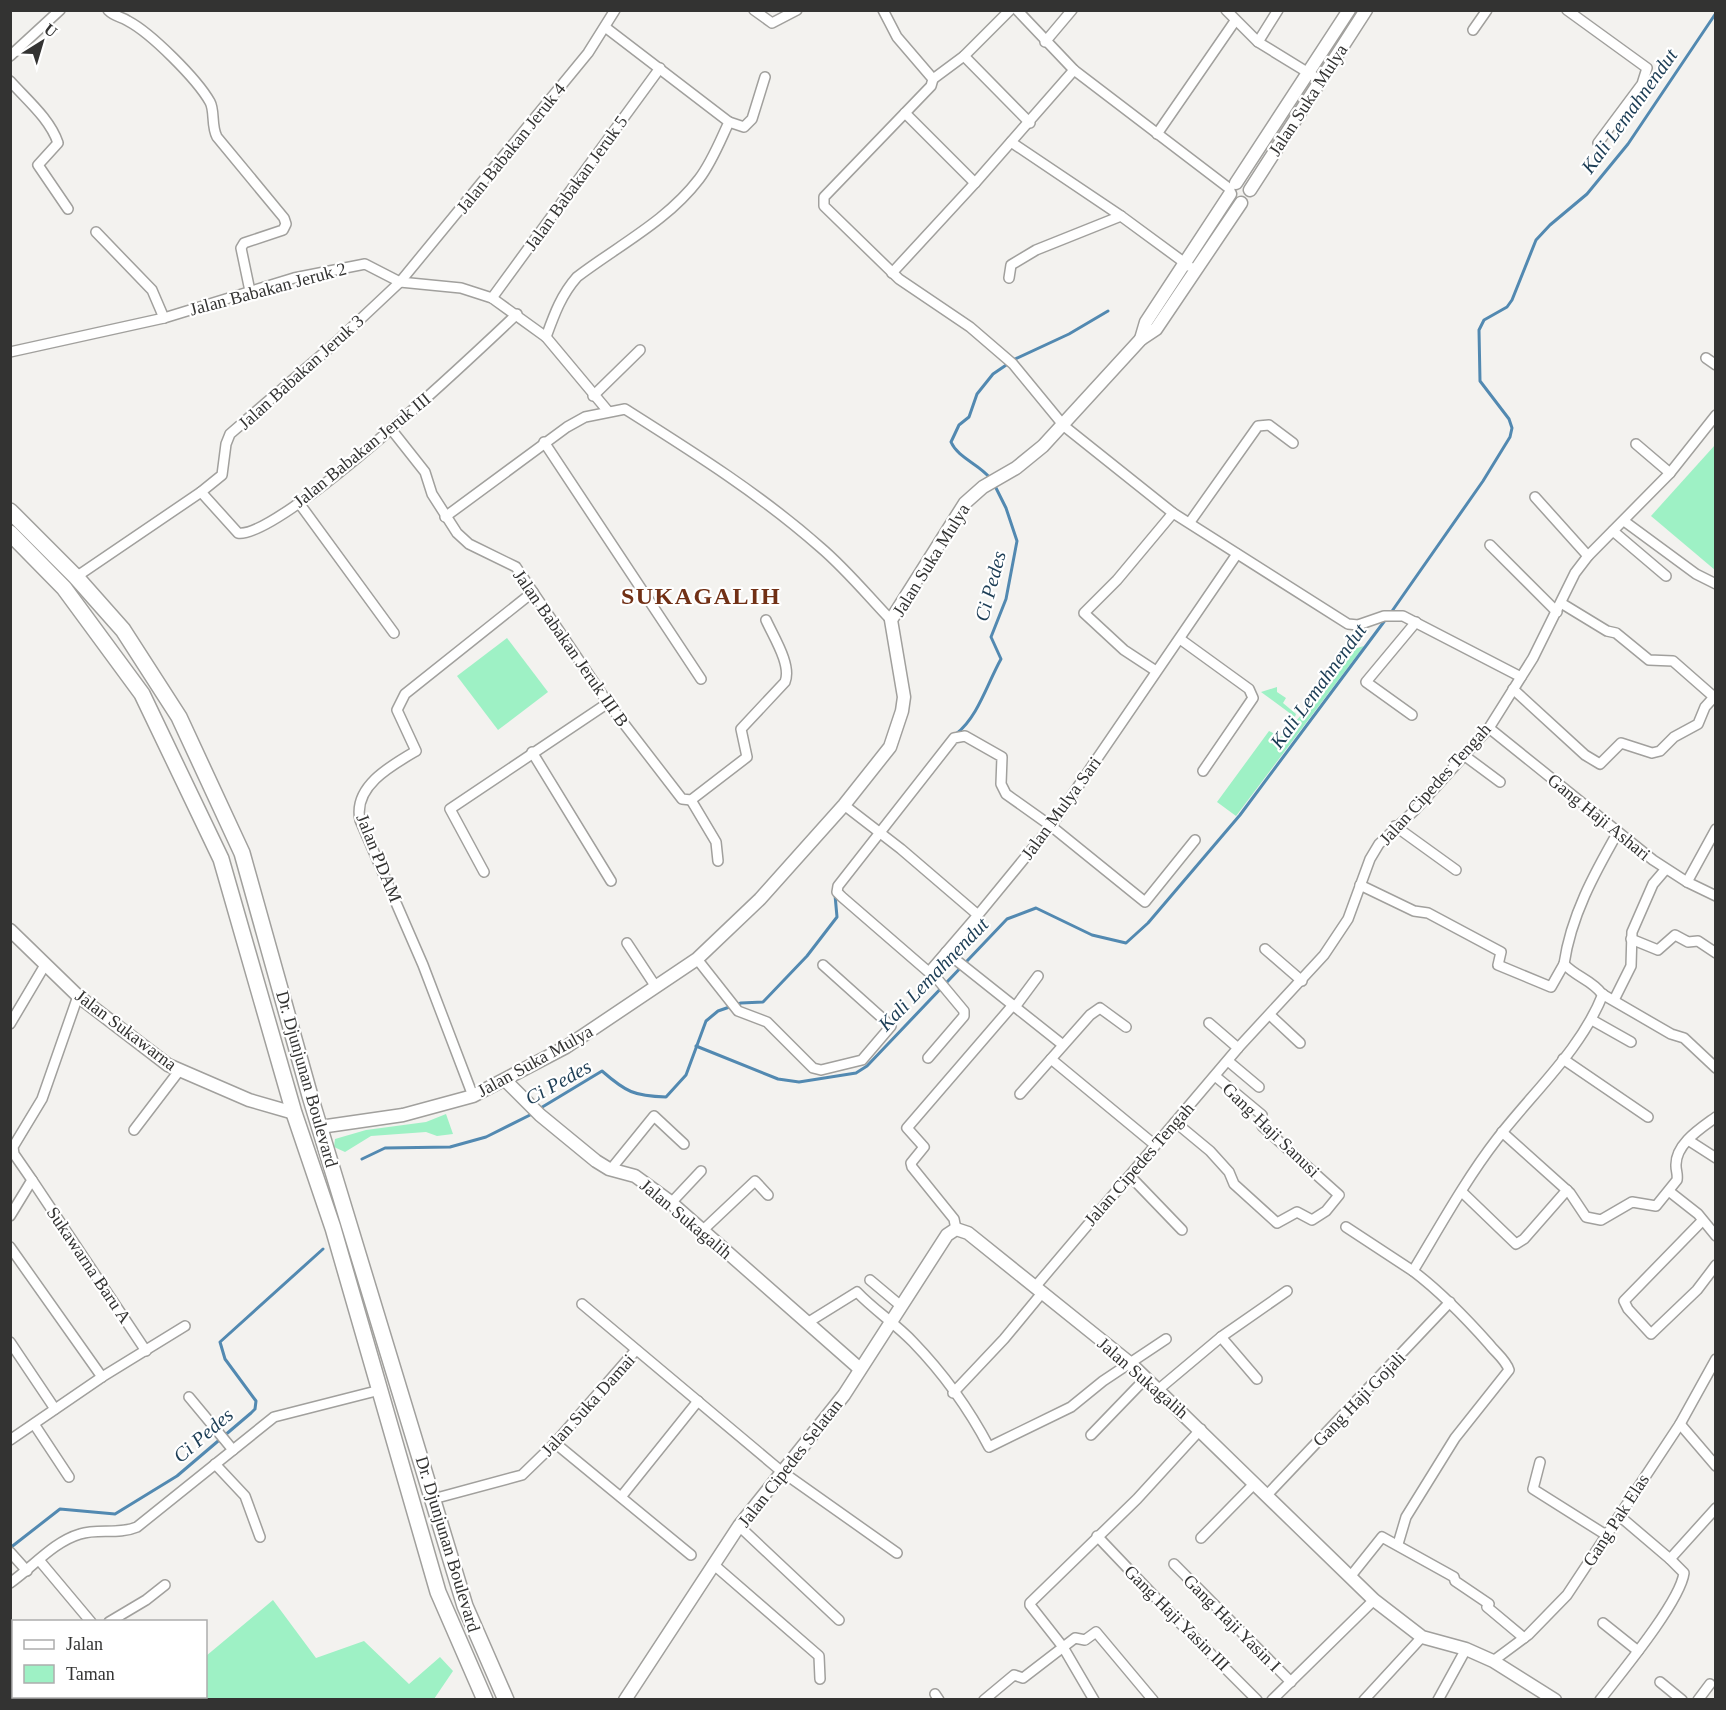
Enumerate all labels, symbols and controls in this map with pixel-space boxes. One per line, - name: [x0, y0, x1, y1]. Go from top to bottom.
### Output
- north arrow: [12, 12, 72, 72]
- text: U: [41, 20, 61, 41]
- street label: Jalan Suka Mulya: [1264, 40, 1352, 160]
- water label: Kali Lemahnendut: [1576, 44, 1682, 178]
- street label: Jalan Babakan Jeruk 4: [452, 79, 570, 217]
- street label: Jalan Babakan Jeruk 5: [520, 112, 632, 254]
- street label: Jalan Babakan Jeruk 2: [187, 258, 349, 320]
- street label: Jalan Babakan Jeruk 3: [234, 311, 368, 433]
- street label: Jalan Babakan Jeruk III: [289, 389, 435, 511]
- street label: Jalan Suka Mulya: [888, 500, 974, 620]
- water label: Ci Pedes: [970, 548, 1010, 623]
- street label: Jalan Babakan Jeruk III B: [509, 566, 633, 730]
- district label: SUKAGALIH: [621, 583, 781, 609]
- water label: Kali Lemahnendut: [1265, 619, 1371, 753]
- street label: Jalan Cipedes Tengah: [1375, 719, 1495, 849]
- street label: Jalan Mulya Sari: [1017, 753, 1105, 863]
- street label: Gang Haji Ashari: [1544, 770, 1654, 864]
- street label: Jalan PDAM: [352, 811, 406, 905]
- water label: Kali Lemahnendut: [873, 913, 993, 1036]
- street label: Jalan Sukawarna: [71, 985, 181, 1075]
- street label: Dr. Djunjunan Boulevard: [272, 989, 342, 1169]
- street label: Jalan Suka Mulya: [474, 1021, 596, 1101]
- water label: Ci Pedes: [521, 1055, 595, 1109]
- street label: Gang Haji Sanusi: [1218, 1079, 1324, 1181]
- street label: Jalan Cipedes Tengah: [1080, 1098, 1198, 1230]
- street label: Jalan Sukagalih: [636, 1175, 736, 1263]
- street label: Sukawarna Baru A: [43, 1203, 135, 1327]
- street label: Jalan Sukagalih: [1094, 1333, 1192, 1423]
- street label: Gang Haji Gojali: [1309, 1347, 1409, 1451]
- street label: Jalan Suka Damai: [537, 1350, 639, 1460]
- street label: Jalan Cipedes Selatan: [734, 1395, 846, 1531]
- water label: Ci Pedes: [169, 1403, 237, 1467]
- street label: Dr. Djunjunan Boulevard: [412, 1454, 484, 1634]
- street label: Gang Pak Elas: [1579, 1470, 1653, 1570]
- street label: Gang Haji Yasin III: [1119, 1560, 1235, 1676]
- street label: Gang Haji Yasin I: [1179, 1570, 1285, 1676]
- legend: [12, 1620, 207, 1698]
- text: Jalan: [66, 1634, 103, 1654]
- text: Taman: [66, 1664, 115, 1684]

